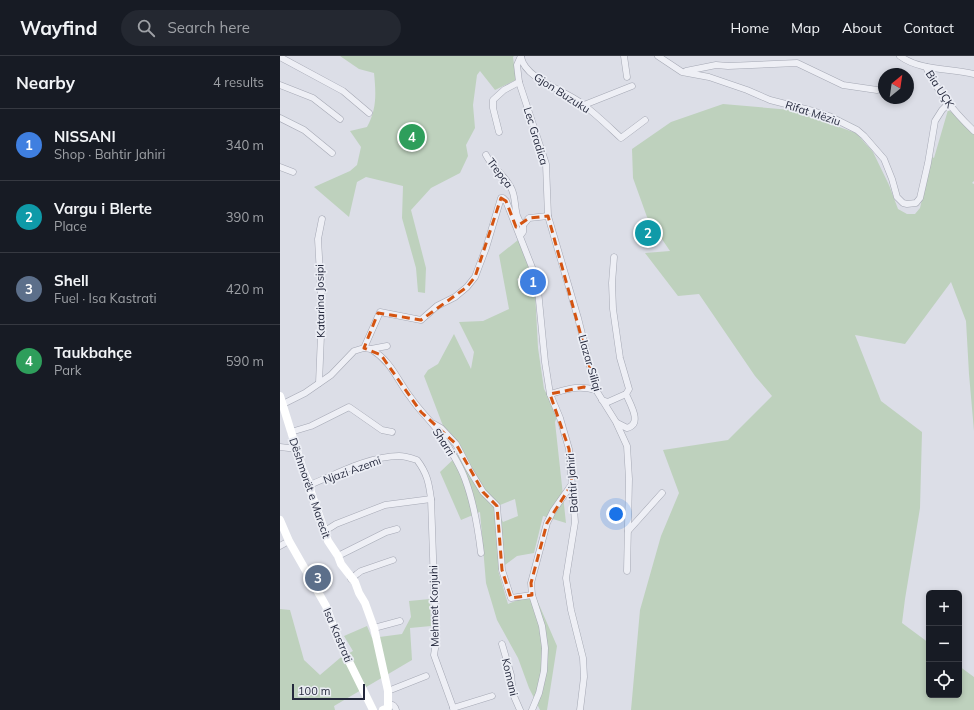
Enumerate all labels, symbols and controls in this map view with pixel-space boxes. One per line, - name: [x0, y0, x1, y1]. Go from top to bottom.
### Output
- search box: [121, 10, 401, 46]
- text: Wayfind: [20, 16, 97, 40]
- icon: search: [135, 17, 157, 39]
- text: Search here: [167, 18, 250, 37]
- text: Home: [730, 19, 769, 37]
- text: Map: [791, 19, 820, 37]
- text: About: [842, 19, 882, 37]
- text: Contact: [904, 19, 954, 37]
- north arrow: [878, 68, 914, 104]
- street label: Bia UÇK: [923, 68, 958, 111]
- street label: Gjon Buzuku: [531, 70, 593, 116]
- text: Nearby: [16, 72, 75, 93]
- text: 4 results: [213, 74, 264, 90]
- street label: Rifat Mëziu: [784, 97, 842, 129]
- street label: Lec Gradica: [521, 105, 551, 167]
- pin: 4: [399, 122, 425, 152]
- text: NISSANI: [54, 127, 116, 146]
- text: 1: [25, 137, 33, 153]
- text: 340 m: [226, 137, 264, 153]
- text: Shop · Bahtir Jahiri: [54, 146, 165, 162]
- street label: Trepça: [484, 155, 516, 191]
- text: Vargu i Blerte: [54, 199, 152, 218]
- text: 2: [25, 209, 33, 225]
- text: 390 m: [226, 209, 264, 225]
- text: Place: [54, 218, 87, 234]
- pin: 2: [635, 218, 661, 248]
- street label: Katarina Josipi: [312, 264, 328, 338]
- pin: 1: [520, 267, 546, 297]
- text: Shell: [54, 271, 89, 290]
- text: 3: [25, 281, 33, 297]
- text: 420 m: [226, 281, 264, 297]
- text: Fuel · Isa Kastrati: [54, 290, 157, 306]
- street label: Llazar Siliqi: [575, 333, 605, 393]
- text: Taukbahçe: [54, 343, 132, 362]
- text: 4: [25, 353, 33, 369]
- text: 590 m: [226, 353, 264, 369]
- text: Park: [54, 362, 81, 378]
- street label: Sharri: [430, 425, 458, 459]
- street label: Dëshmorët e Marecit: [286, 436, 334, 540]
- street label: Njazi Azemi: [321, 453, 383, 487]
- street label: Bahtir Jahiri: [563, 453, 581, 513]
- your location: [606, 504, 626, 524]
- pin: 3: [305, 563, 331, 593]
- street label: Mehmet Konjuhi: [426, 565, 442, 647]
- map controls: [926, 590, 962, 698]
- button: +: [926, 590, 962, 626]
- street label: Isa Kastrati: [320, 606, 356, 664]
- button: −: [926, 626, 962, 662]
- street label: Komani: [499, 657, 521, 697]
- button: locate: [926, 662, 962, 698]
- scale bar: [292, 682, 365, 701]
- text: 100 m: [298, 684, 330, 698]

